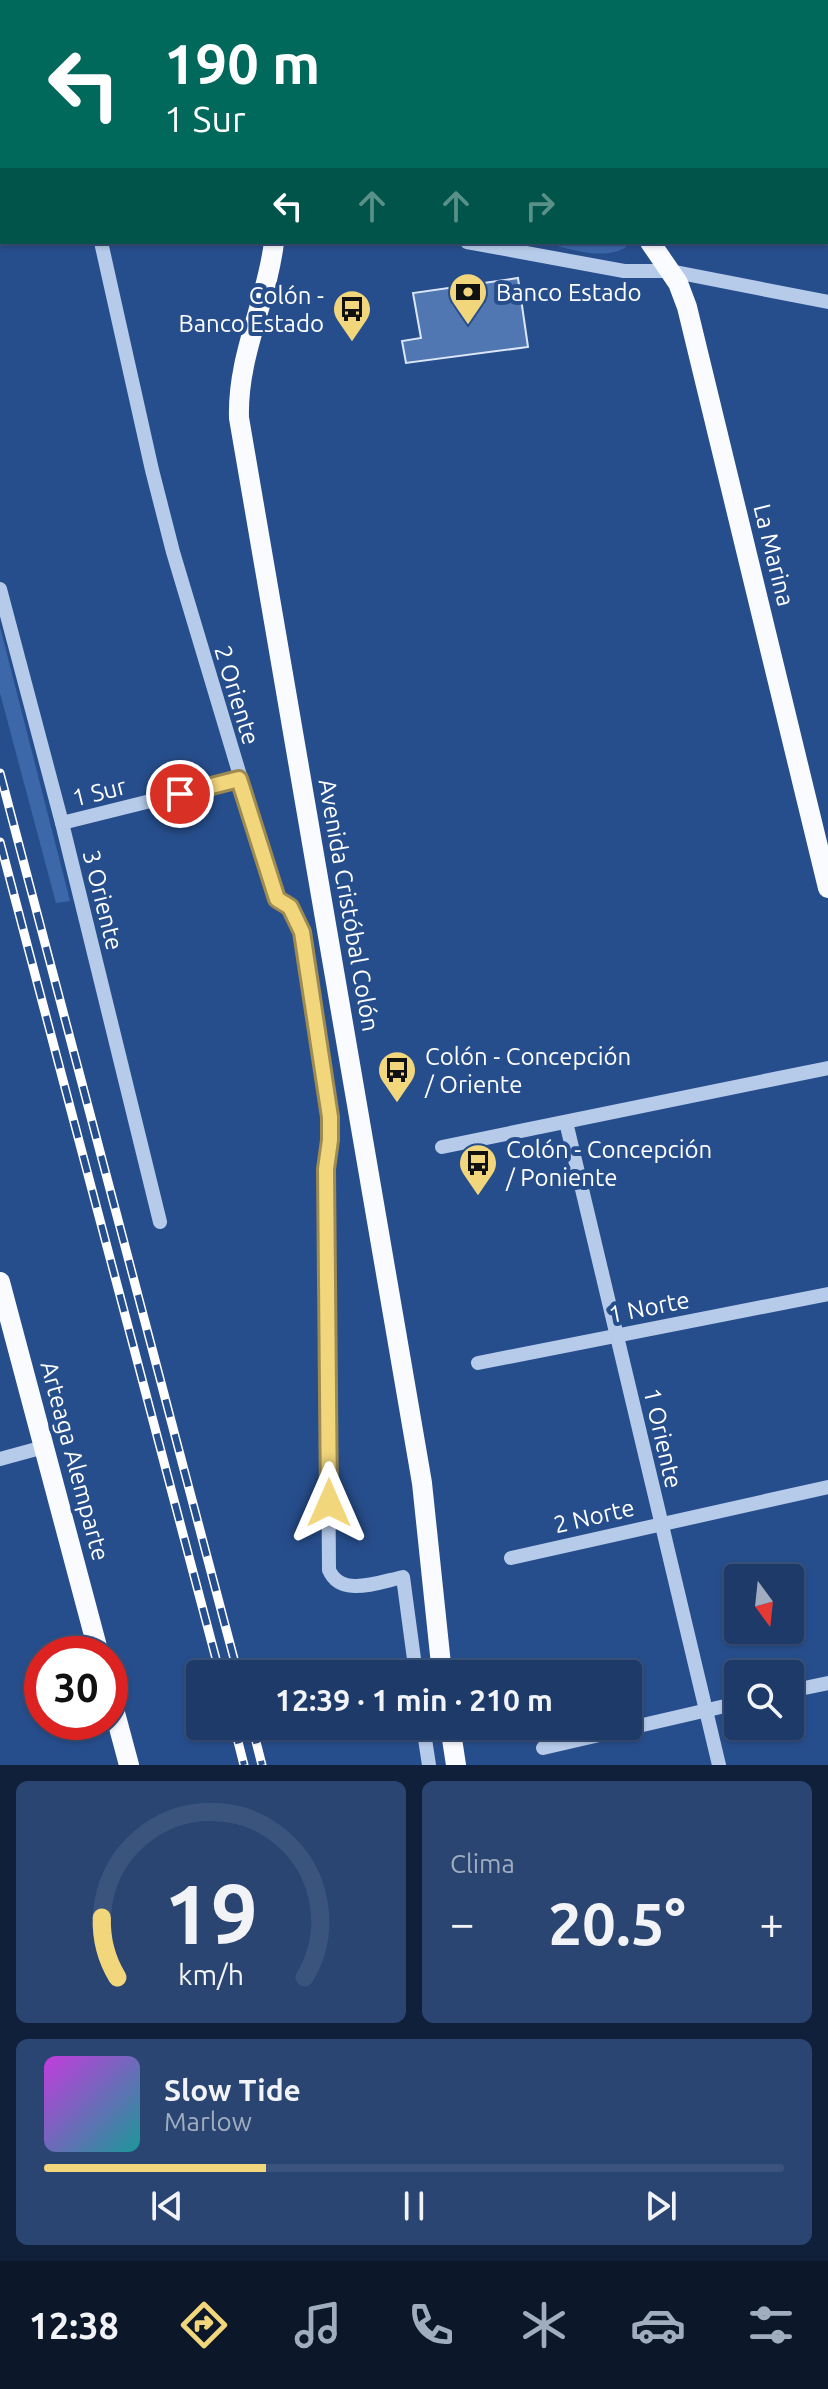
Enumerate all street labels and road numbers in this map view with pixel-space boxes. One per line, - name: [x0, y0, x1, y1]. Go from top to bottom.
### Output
- street label: La Marina: [748, 501, 800, 609]
- street label: 2 Oriente: [209, 642, 265, 748]
- street label: 1 Sur: [69, 772, 129, 812]
- street label: Avenida Cristóbal Colón: [313, 777, 385, 1033]
- street label: 3 Oriente: [78, 847, 128, 953]
- street label: 1 Norte: [606, 1286, 692, 1328]
- street label: Arteaga Alemparte: [35, 1358, 115, 1564]
- street label: 1 Oriente: [638, 1385, 688, 1491]
- street label: 2 Norte: [551, 1494, 637, 1538]

